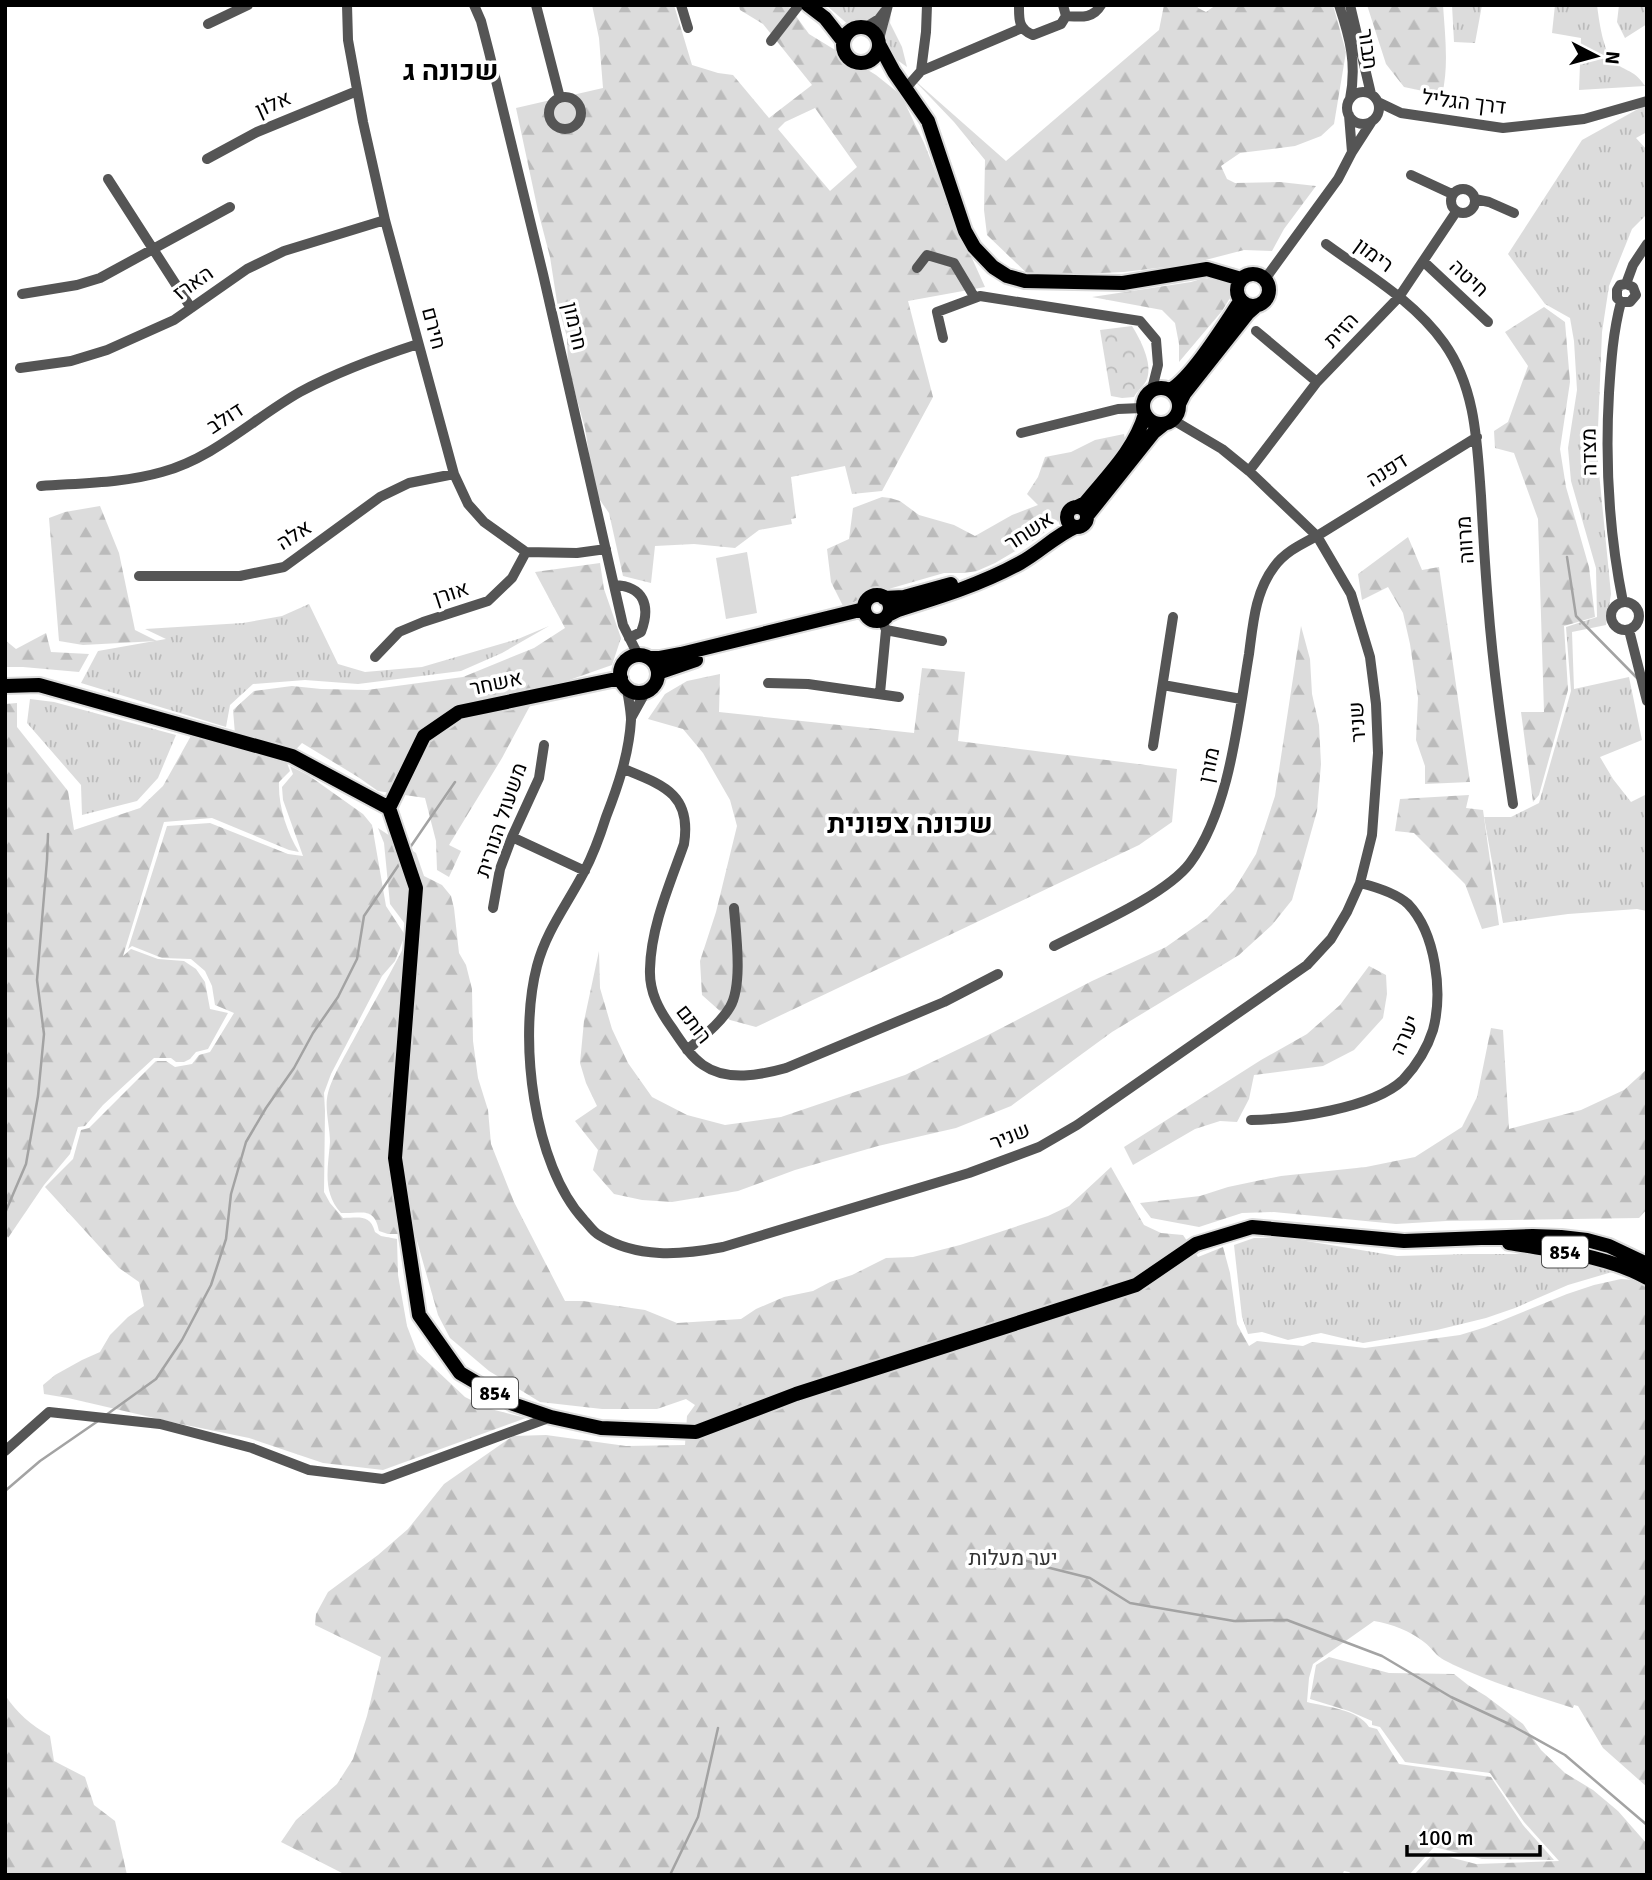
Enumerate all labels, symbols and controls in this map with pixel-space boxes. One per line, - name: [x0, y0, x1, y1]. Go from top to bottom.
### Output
- north arrow: [1561, 21, 1631, 91]
- street label: תבור: [1352, 27, 1384, 71]
- text: N: [1599, 50, 1625, 65]
- district label: שכונה ג: [403, 54, 499, 88]
- street label: דרך הגליל: [1420, 84, 1508, 120]
- street label: אלון: [251, 85, 295, 123]
- street label: רימון: [1349, 232, 1399, 278]
- street label: חיטה: [1444, 253, 1494, 303]
- street label: הארז: [168, 260, 218, 306]
- street label: חרמון: [557, 299, 593, 353]
- street label: חירם: [416, 304, 452, 352]
- street label: הזית: [1318, 307, 1364, 353]
- street label: דולב: [202, 396, 248, 440]
- street label: מצדה: [1576, 428, 1602, 476]
- street label: דפנה: [1361, 447, 1413, 493]
- street label: אשחר: [1000, 506, 1058, 556]
- street label: אלה: [272, 514, 316, 556]
- street label: מרווה: [1450, 515, 1480, 565]
- street label: אורן: [430, 575, 472, 611]
- street label: אשחר: [467, 665, 525, 701]
- street label: שניר: [1343, 701, 1371, 743]
- street label: מורן: [1193, 745, 1225, 785]
- street label: משעול הנורית: [469, 759, 533, 881]
- district label: שכונה צפונית: [827, 807, 993, 841]
- street label: רותם: [671, 999, 717, 1049]
- street label: יערה: [1385, 1011, 1425, 1059]
- street label: שניר: [986, 1116, 1034, 1156]
- road number: 854: [1542, 1236, 1588, 1268]
- road number: 854: [472, 1378, 518, 1408]
- park label: יער מעלות: [969, 1545, 1057, 1571]
- scale bar: [1407, 1814, 1540, 1858]
- text: 100 m: [1418, 1825, 1473, 1851]

